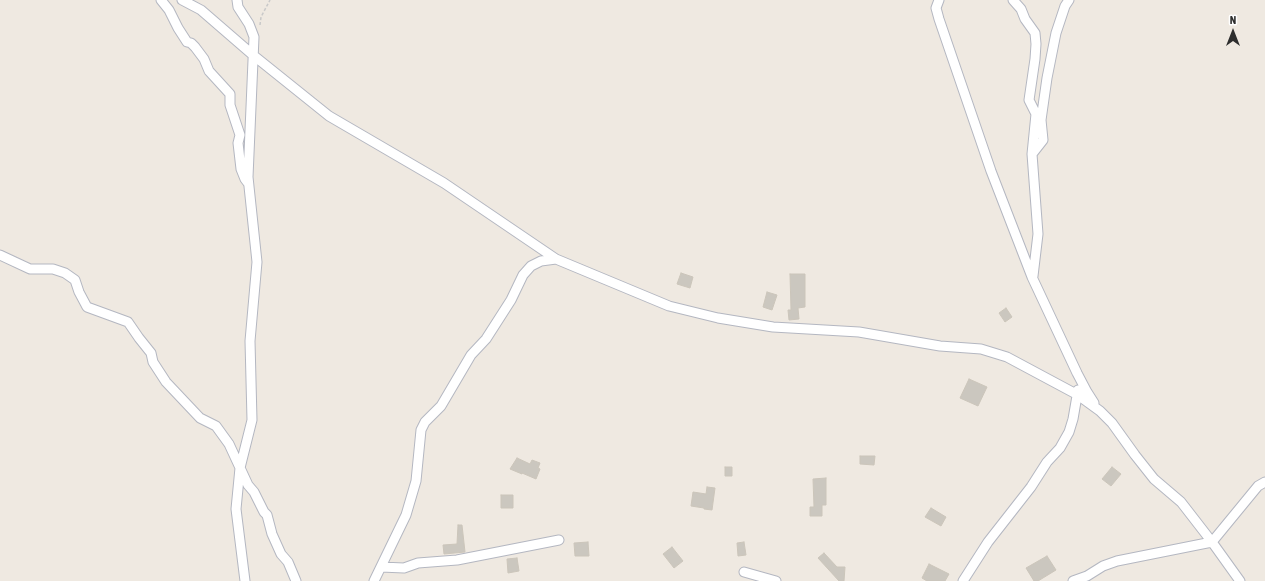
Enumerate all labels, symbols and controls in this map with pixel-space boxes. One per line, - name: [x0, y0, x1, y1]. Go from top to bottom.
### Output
- north arrow: [1213, 12, 1253, 52]
- text: N: [1230, 14, 1236, 26]

